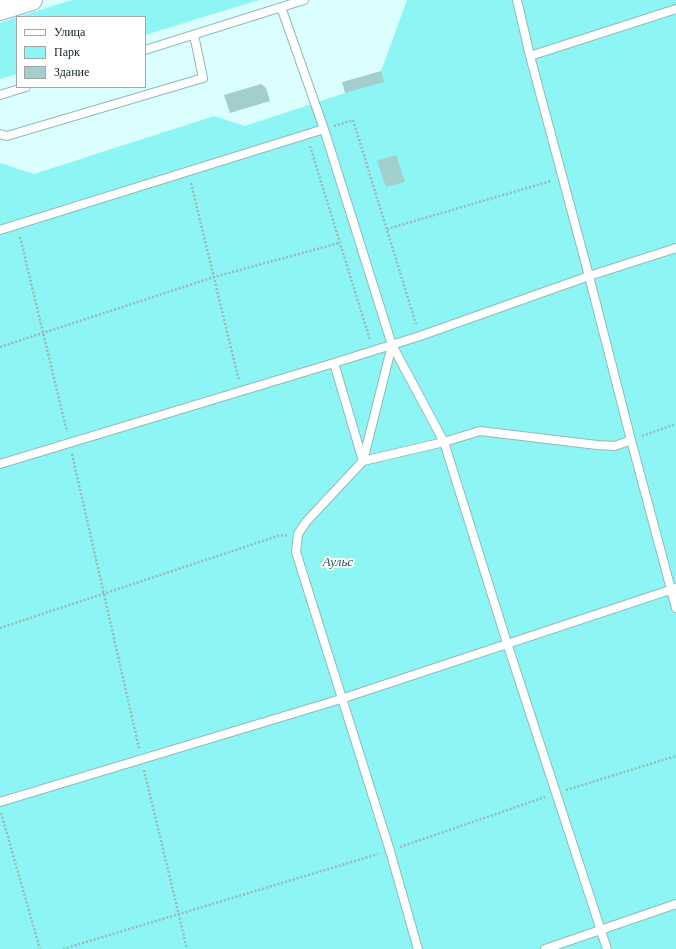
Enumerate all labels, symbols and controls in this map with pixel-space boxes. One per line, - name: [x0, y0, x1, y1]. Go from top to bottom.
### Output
- legend: [16, 16, 146, 88]
- text: Улица: [54, 25, 85, 39]
- text: Парк: [54, 45, 80, 59]
- text: Здание: [54, 65, 89, 79]
- park label: Аульс: [323, 554, 353, 570]

